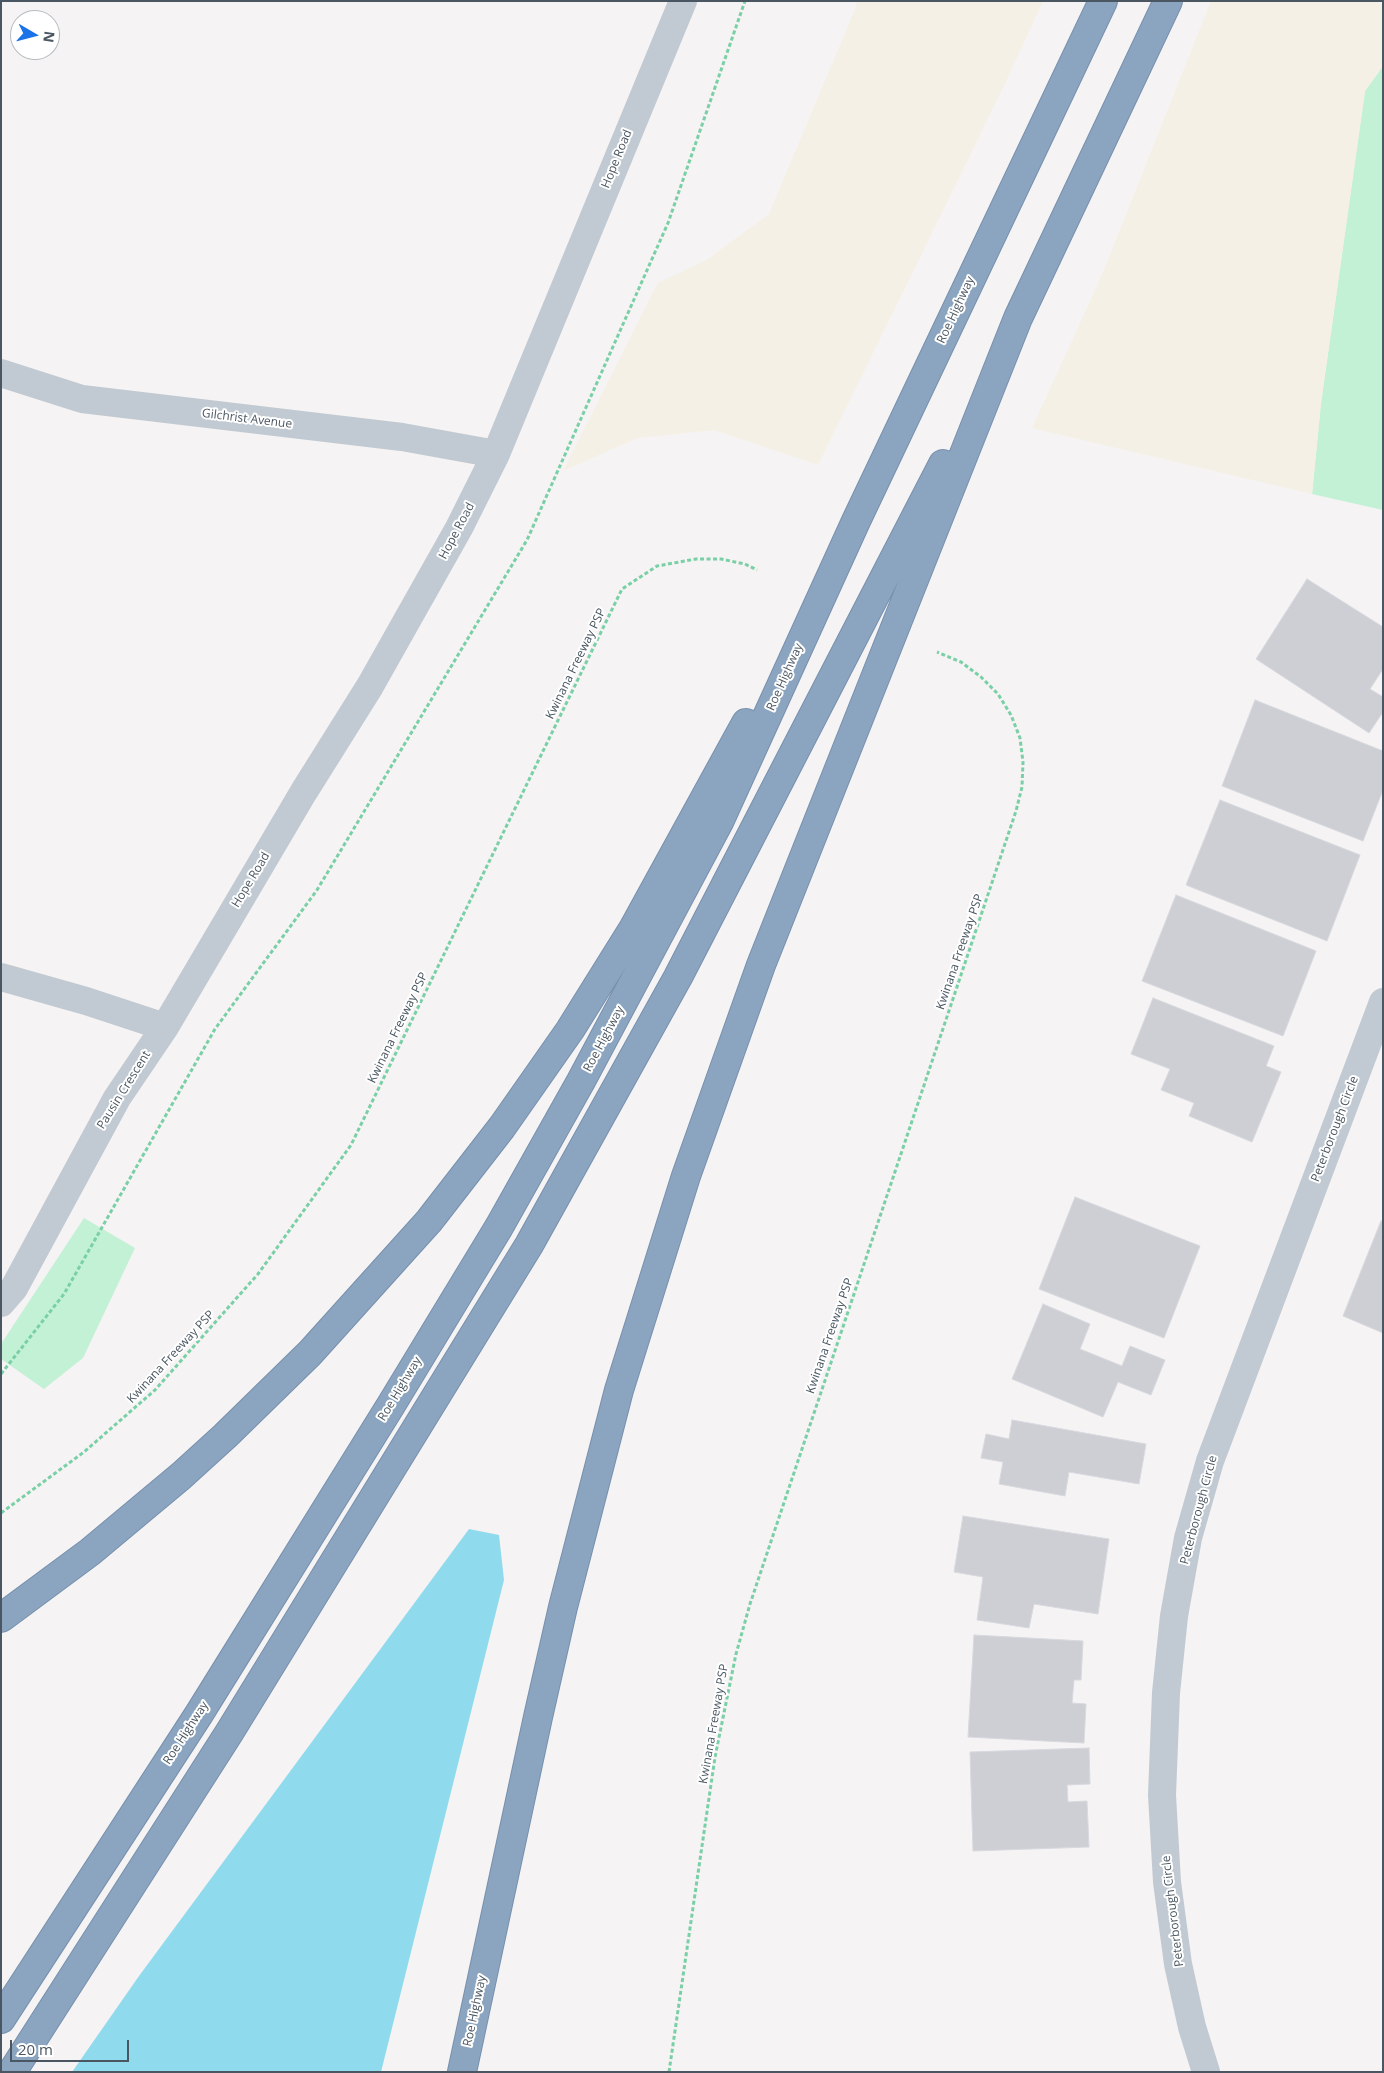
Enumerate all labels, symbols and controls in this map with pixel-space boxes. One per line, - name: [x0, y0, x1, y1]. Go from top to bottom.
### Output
- north arrow: [10, 10, 60, 60]
- text: N: [39, 30, 60, 44]
- street label: Hope Road: [599, 128, 635, 190]
- street label: Roe Highway: [934, 274, 978, 346]
- street label: Gilchrist Avenue: [201, 406, 293, 432]
- street label: Hope Road: [436, 500, 478, 562]
- street label: Kwinana Freeway PSP: [543, 606, 609, 722]
- street label: Roe Highway: [764, 641, 806, 713]
- street label: Hope Road: [229, 850, 273, 910]
- street label: Kwinana Freeway PSP: [933, 892, 987, 1012]
- street label: Kwinana Freeway PSP: [365, 970, 431, 1086]
- street label: Roe Highway: [581, 1004, 627, 1074]
- street label: Pausin Crescent: [94, 1048, 154, 1132]
- street label: Peterborough Circle: [1308, 1074, 1362, 1184]
- street label: Kwinana Freeway PSP: [803, 1276, 857, 1396]
- street label: Kwinana Freeway PSP: [124, 1308, 218, 1406]
- street label: Roe Highway: [375, 1354, 425, 1424]
- street label: Peterborough Circle: [1178, 1454, 1220, 1566]
- street label: Kwinana Freeway PSP: [696, 1663, 732, 1785]
- street label: Roe Highway: [160, 1699, 212, 1767]
- street label: Peterborough Circle: [1159, 1855, 1187, 1967]
- street label: Roe Highway: [460, 1974, 490, 2048]
- scale bar: [12, 2030, 131, 2062]
- text: 20 m: [18, 2039, 53, 2059]

